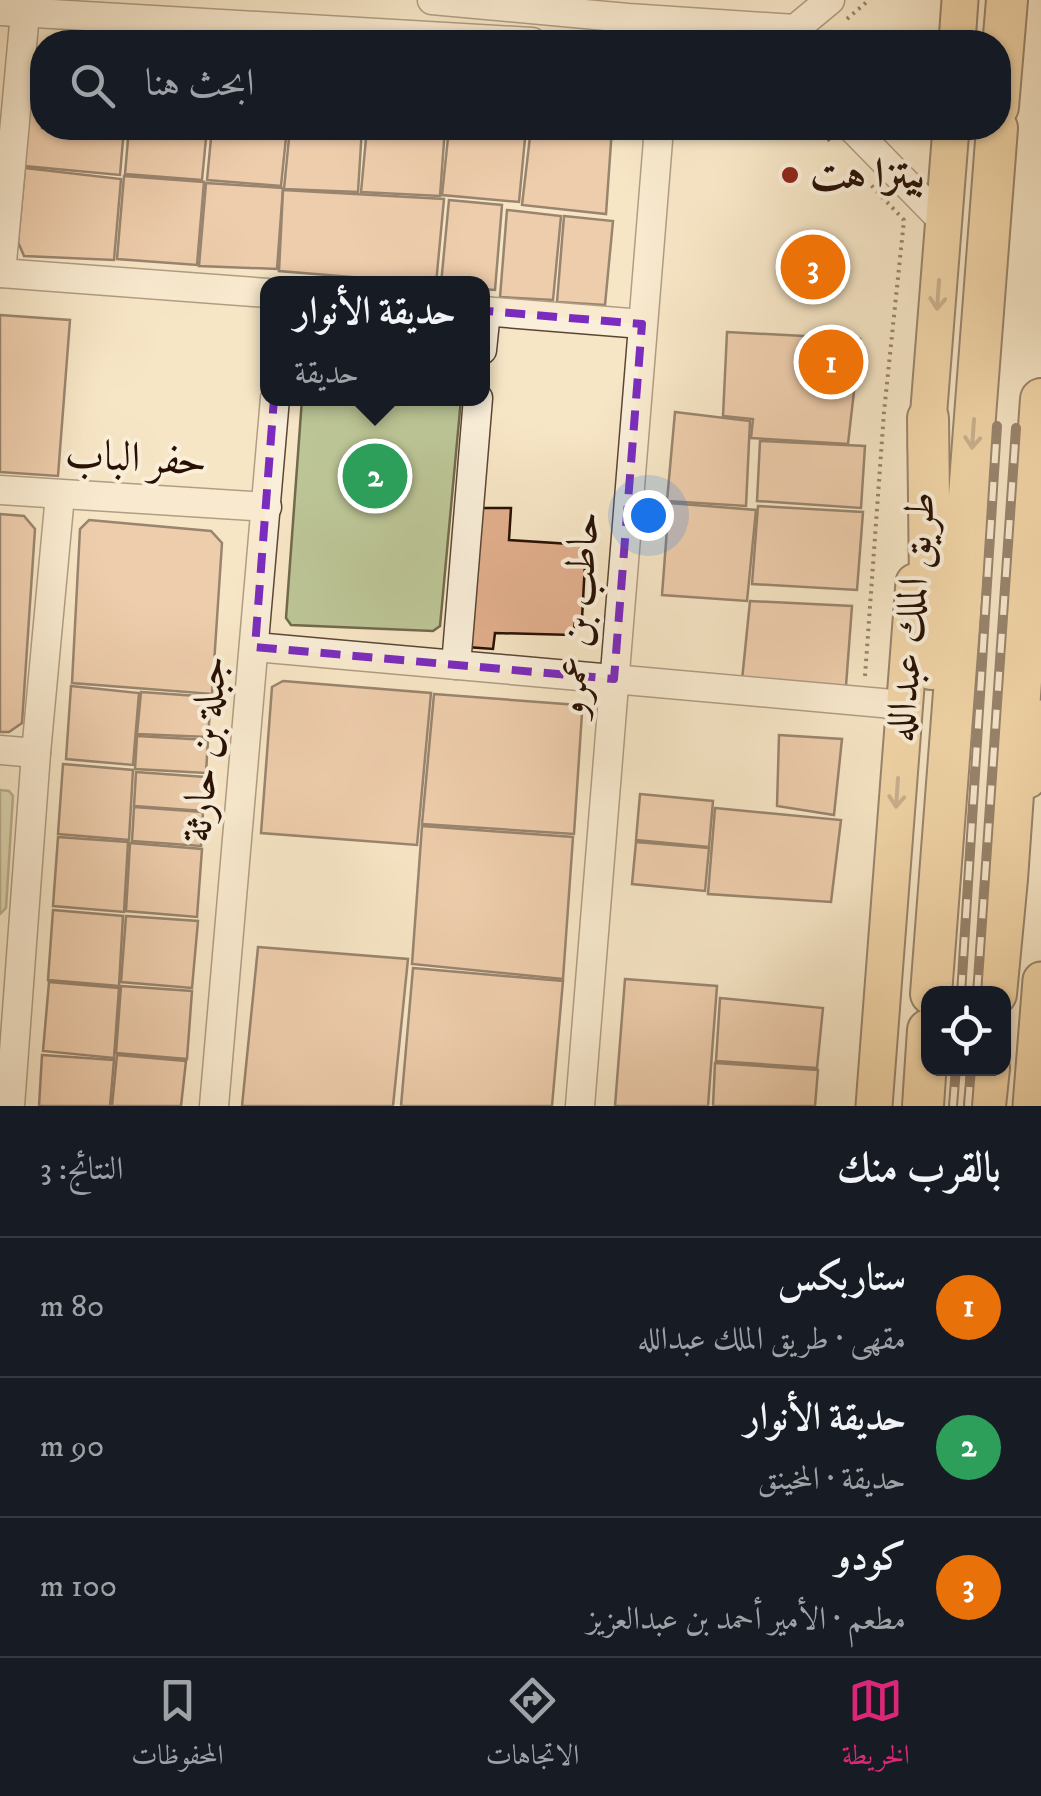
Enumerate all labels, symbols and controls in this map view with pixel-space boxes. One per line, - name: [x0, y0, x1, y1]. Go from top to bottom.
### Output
- search box: [30, 30, 1011, 140]
- icon: search: [65, 58, 120, 113]
- text: ابحث هنا: [145, 60, 255, 108]
- place label: بيتزا هت: [810, 149, 925, 201]
- marker: بيتزا هت: [779, 164, 801, 186]
- pin: 3: [780, 230, 846, 304]
- popup: [260, 276, 490, 406]
- one-way arrow: [928, 278, 947, 310]
- text: حديقة الأنوار: [294, 288, 456, 336]
- pin: 1: [798, 324, 864, 400]
- text: حديقة: [294, 354, 359, 394]
- one-way arrow: [964, 418, 983, 450]
- street label: حفر الباب: [64, 429, 208, 489]
- pin: 2: [342, 438, 408, 514]
- your location: [623, 490, 674, 541]
- street label: طريق الملك عبدالله: [875, 490, 949, 744]
- street label: حاطب بن عمرو: [546, 509, 612, 723]
- street label: جبلة بن حارثة: [172, 653, 240, 845]
- one-way arrow: [888, 776, 907, 808]
- map controls: [921, 986, 1011, 1076]
- button: locate: [921, 986, 1011, 1076]
- text: بالقرب منك: [837, 1143, 1001, 1195]
- text: النتائج: 3: [40, 1150, 123, 1190]
- text: ستاربكس: [778, 1254, 906, 1302]
- text: 80 m: [40, 1287, 104, 1327]
- text: 1: [963, 1287, 974, 1327]
- text: مقهى · طريق الملك عبدالله: [637, 1320, 906, 1360]
- text: حديقة الأنوار: [745, 1394, 906, 1442]
- text: 90 m: [40, 1427, 104, 1467]
- text: 2: [961, 1427, 976, 1467]
- text: حديقة · المخينق: [758, 1460, 906, 1500]
- text: كودو: [836, 1534, 906, 1582]
- text: 100 m: [40, 1567, 117, 1607]
- text: 3: [963, 1567, 974, 1607]
- text: مطعم · الأمير أحمد بن عبدالعزيز: [587, 1600, 906, 1640]
- tab: المحفوظات: [131, 1673, 223, 1782]
- tab: الاتجاهات: [486, 1673, 579, 1782]
- tab: الخريطة: [842, 1673, 910, 1782]

